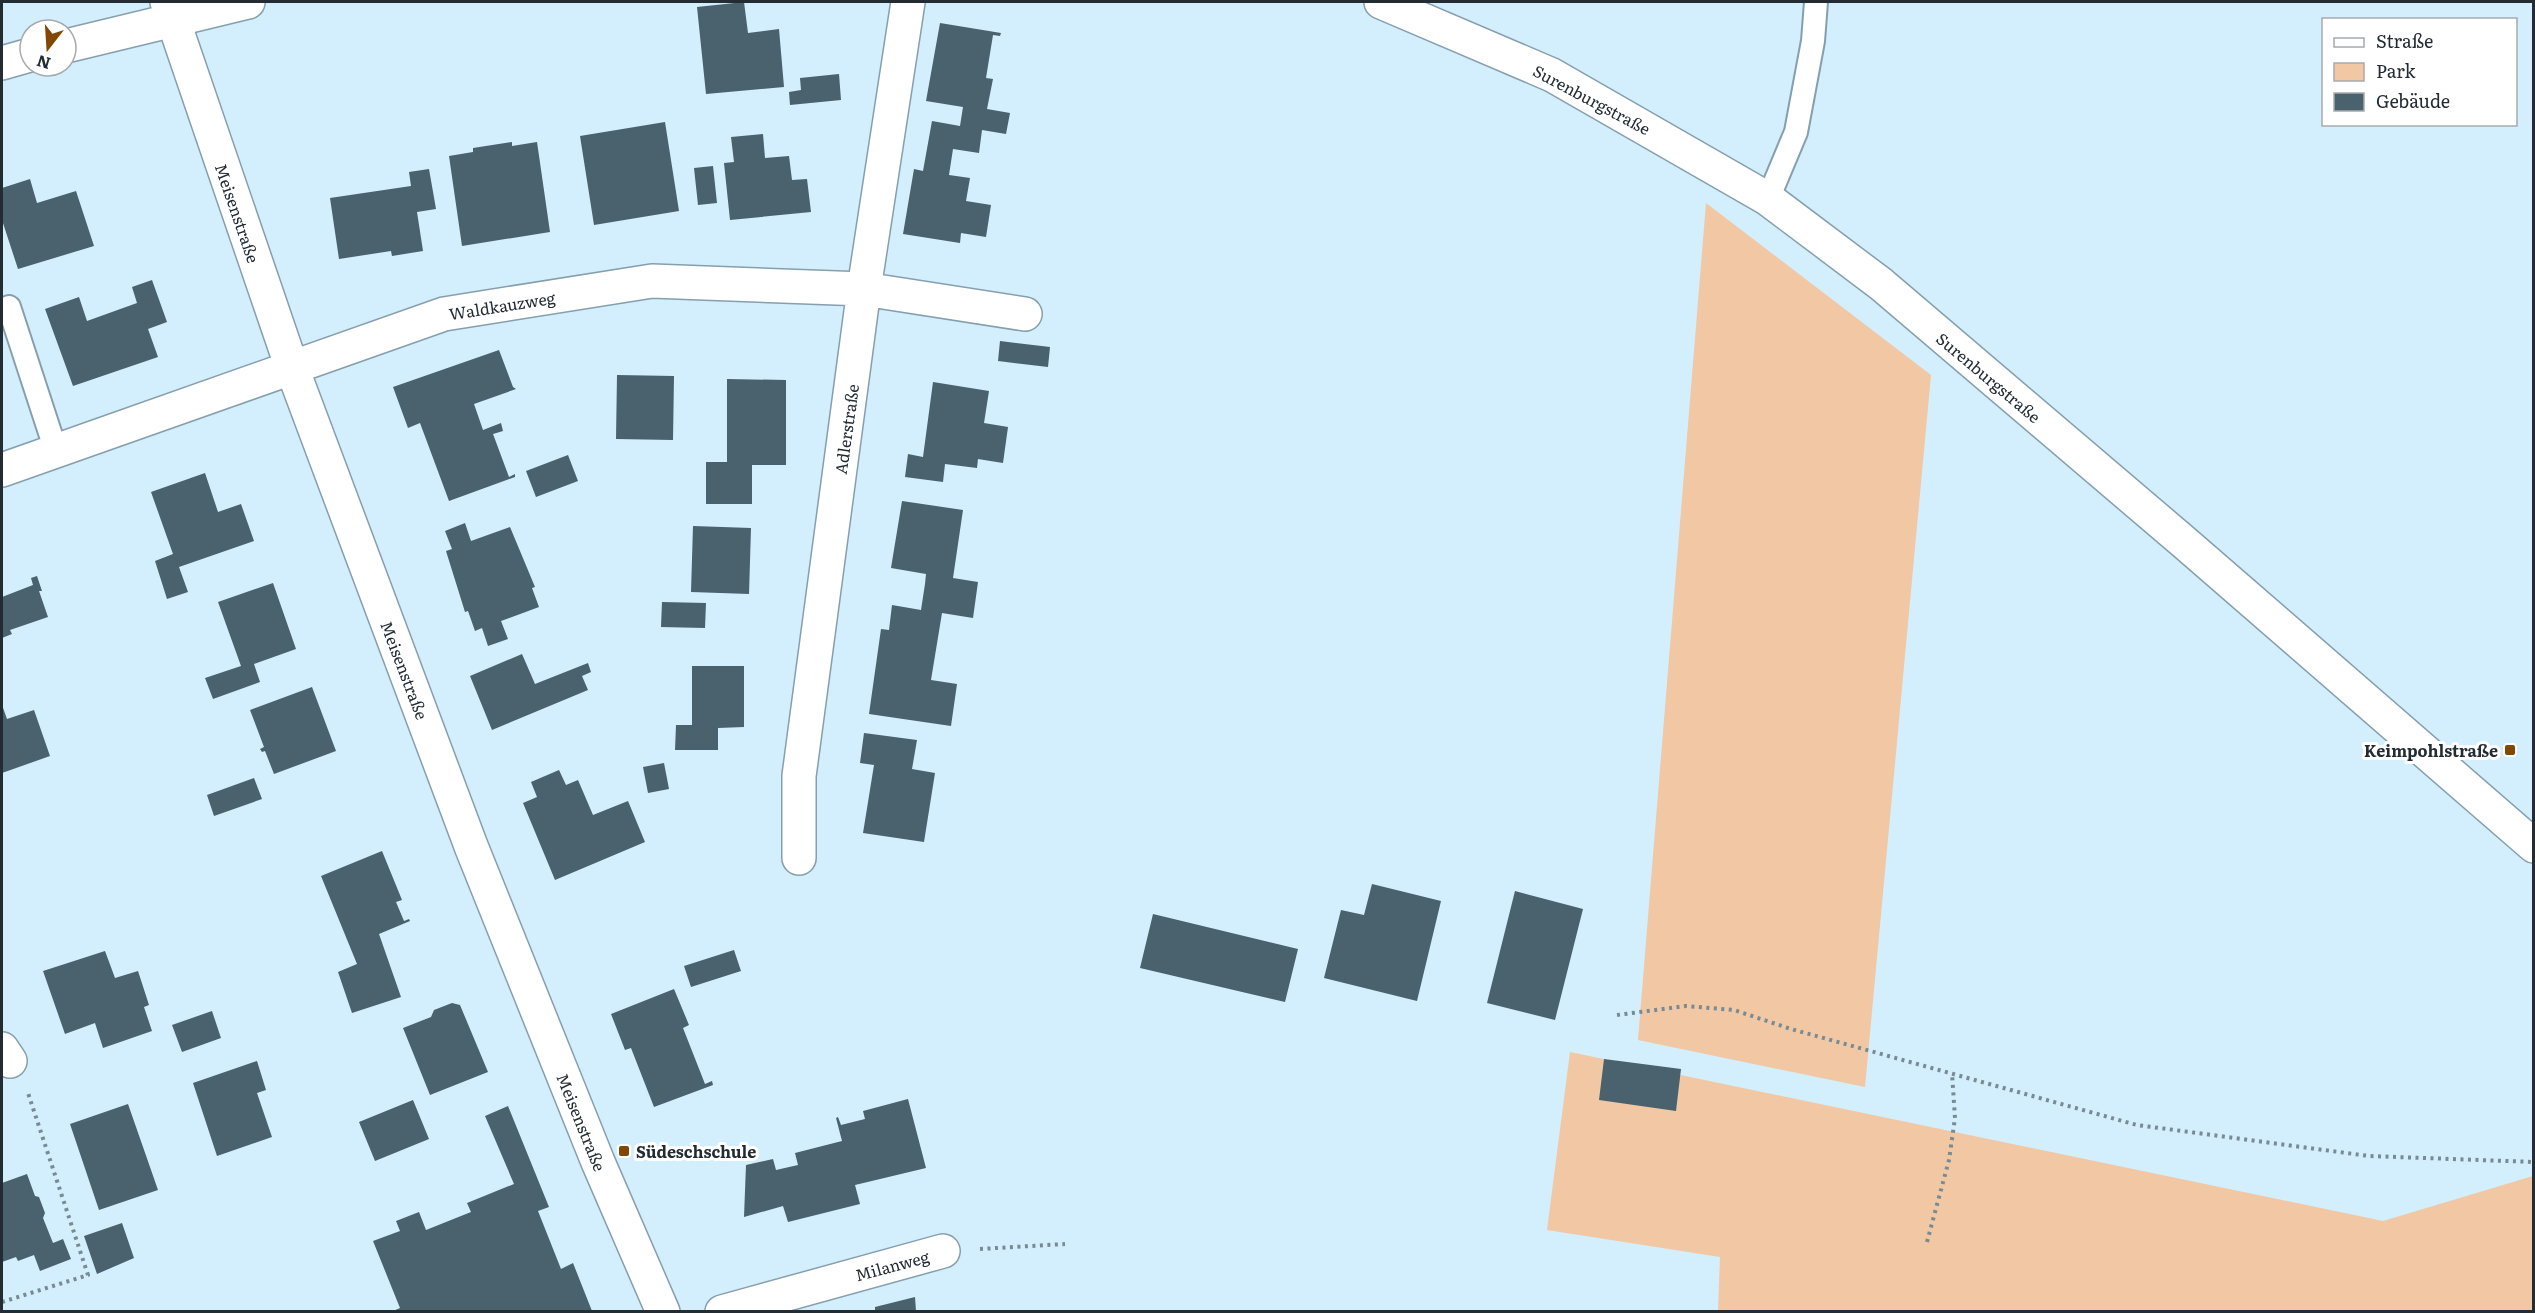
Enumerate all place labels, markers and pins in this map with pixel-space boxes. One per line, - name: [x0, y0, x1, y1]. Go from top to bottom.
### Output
- place label: Keimpohlstraße: [2364, 738, 2498, 762]
- marker: Keimpohlstraße: [2503, 743, 2517, 757]
- place label: Südeschschule: [636, 1139, 756, 1163]
- marker: Südeschschule: [617, 1144, 631, 1158]

